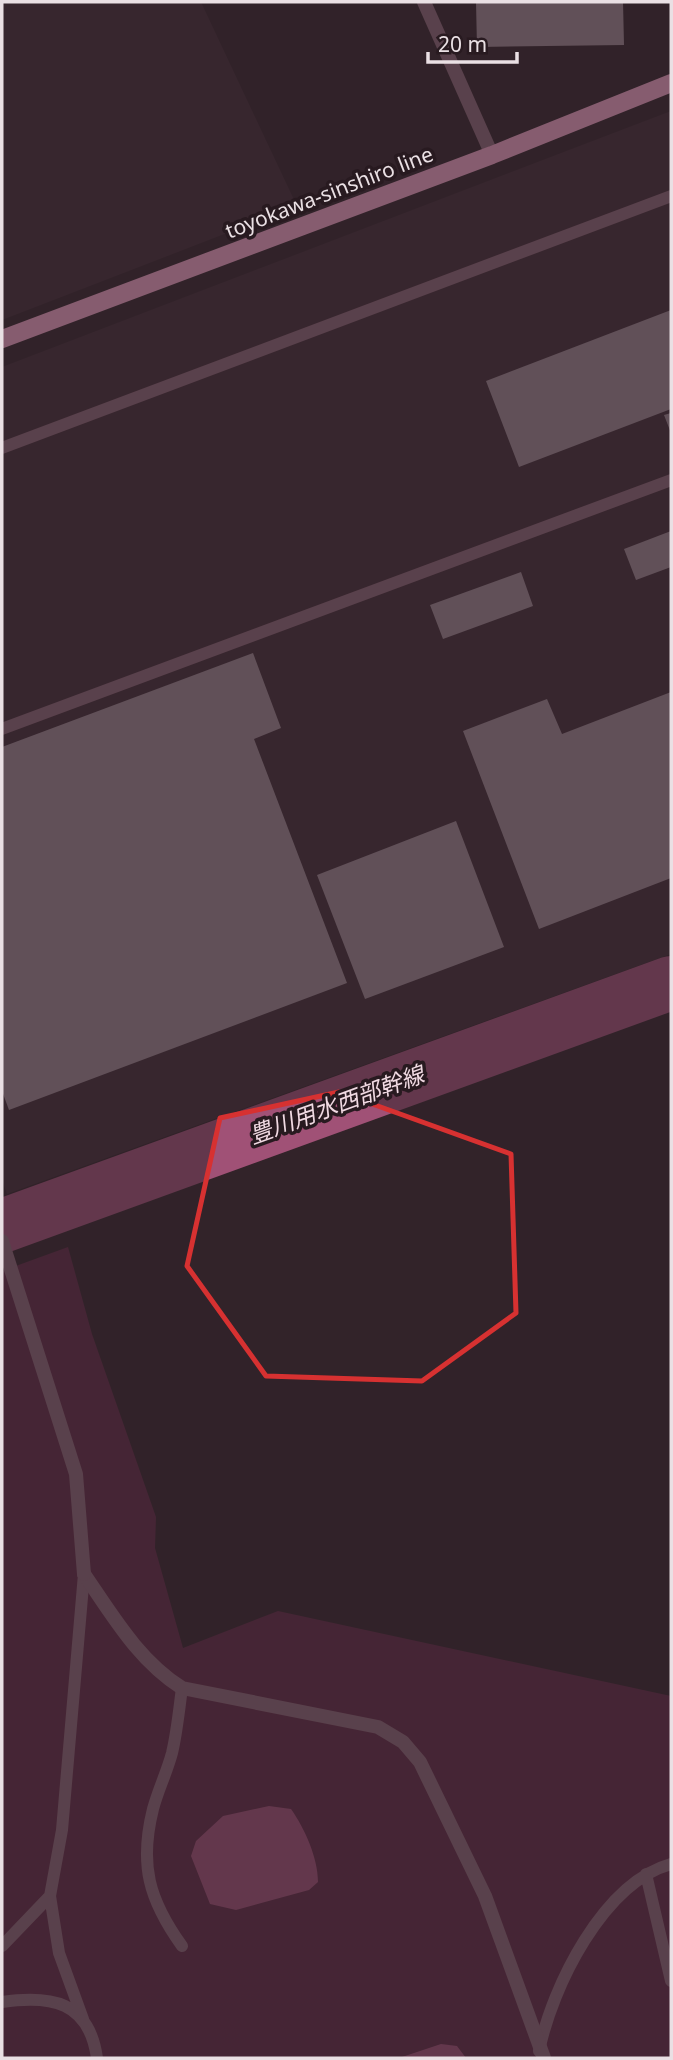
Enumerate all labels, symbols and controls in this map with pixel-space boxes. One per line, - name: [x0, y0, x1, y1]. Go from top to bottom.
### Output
- scale bar: [428, 21, 517, 65]
- text: 20 m: [438, 30, 487, 58]
- street label: toyokawa-sinshiro line: [221, 139, 437, 245]
- water label: 豊川用水西部幹線: [244, 1056, 431, 1151]

